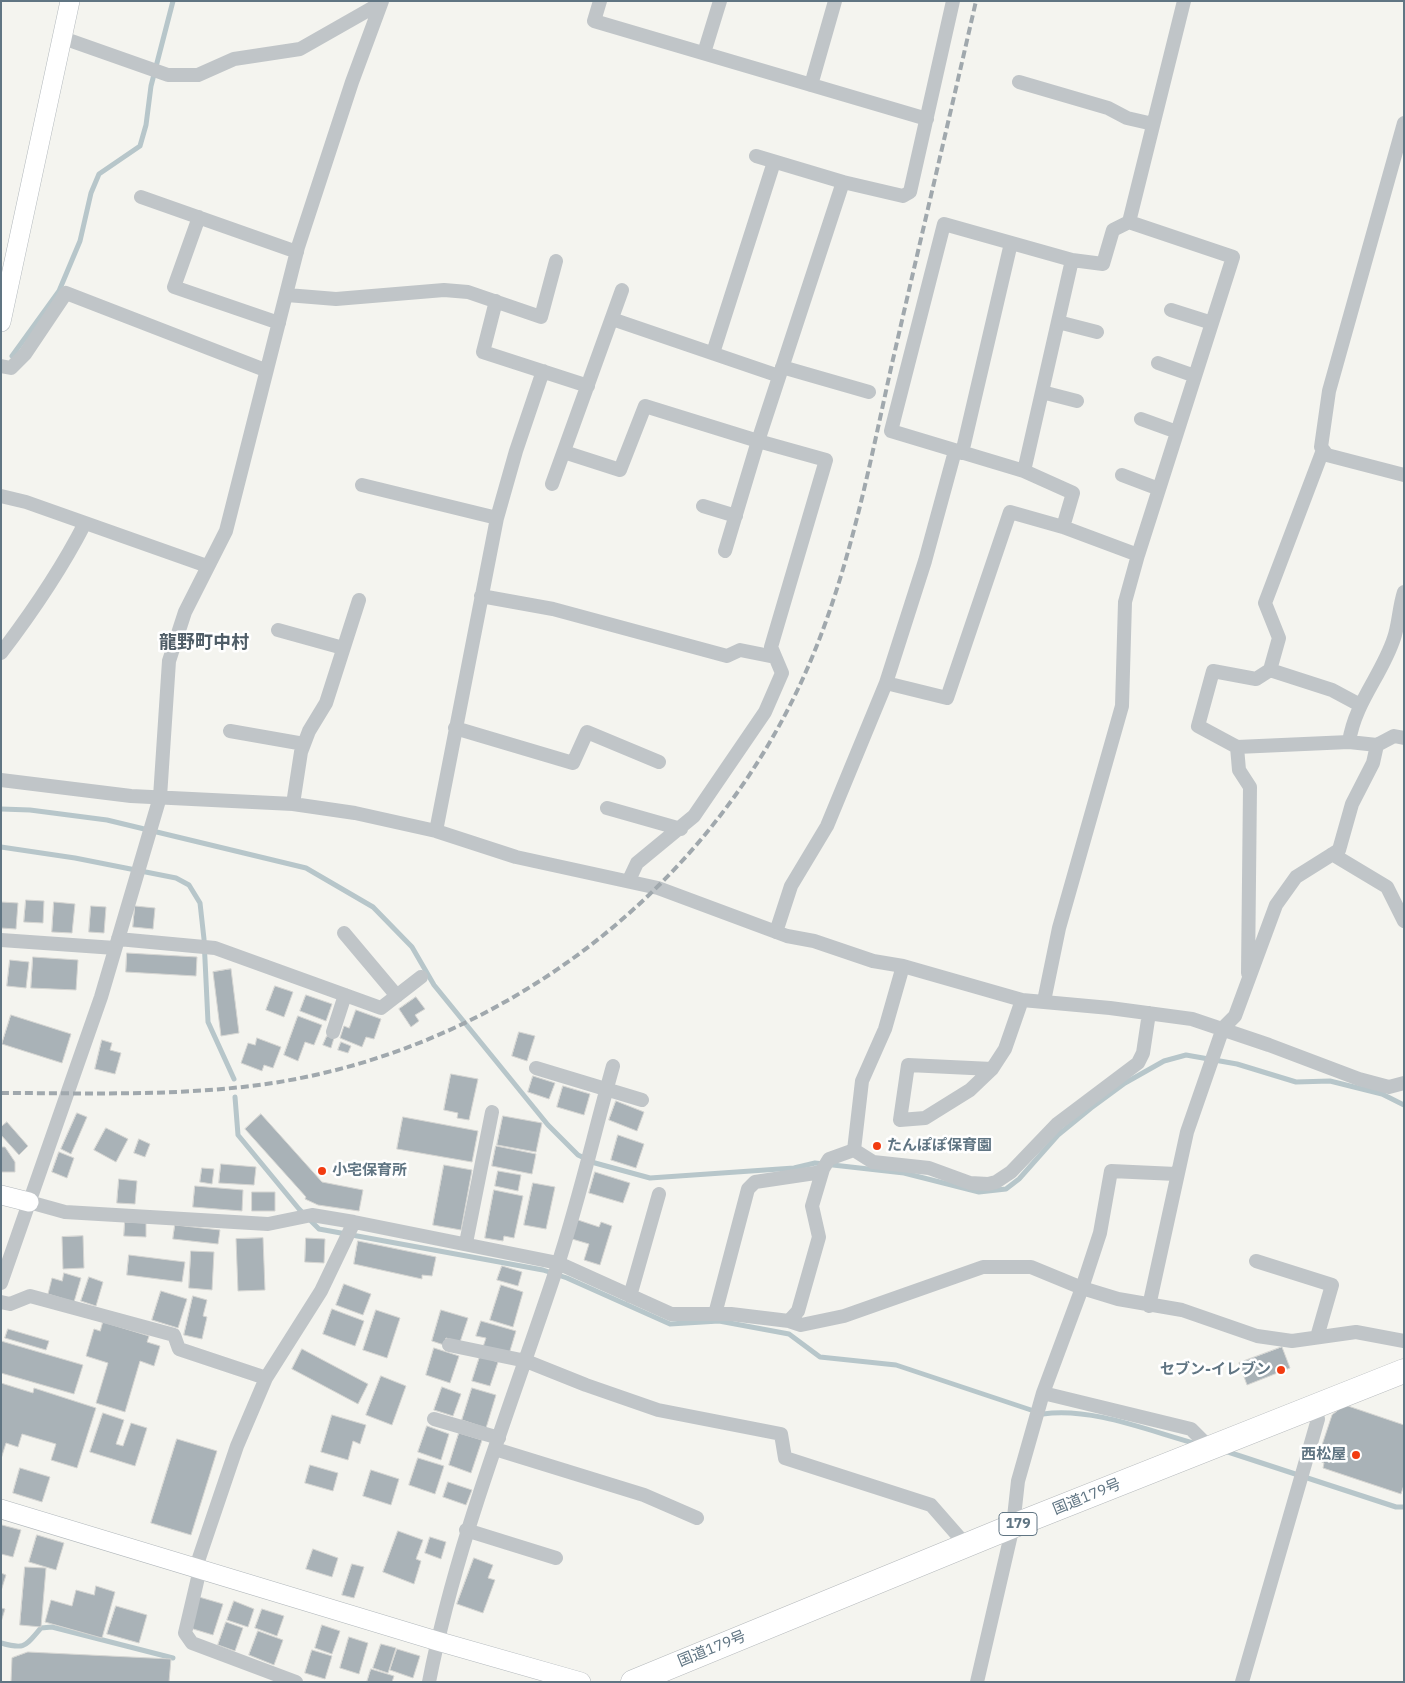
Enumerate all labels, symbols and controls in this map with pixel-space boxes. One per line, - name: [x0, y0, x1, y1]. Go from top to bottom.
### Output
- district label: 龍野町中村: [159, 632, 249, 654]
- place label: たんぽぽ保育園: [887, 1137, 992, 1155]
- marker: たんぽぽ保育園: [871, 1140, 883, 1152]
- place label: 小宅保育所: [332, 1162, 407, 1180]
- marker: 小宅保育所: [316, 1165, 328, 1177]
- place label: セブン-イレブン: [1160, 1361, 1271, 1379]
- marker: セブン-イレブン: [1275, 1364, 1287, 1376]
- place label: 西松屋: [1301, 1446, 1346, 1464]
- marker: 西松屋: [1350, 1449, 1362, 1461]
- street label: 国道179号: [1050, 1475, 1124, 1519]
- road number: 179: [999, 1512, 1037, 1536]
- street label: 国道179号: [675, 1627, 749, 1671]

